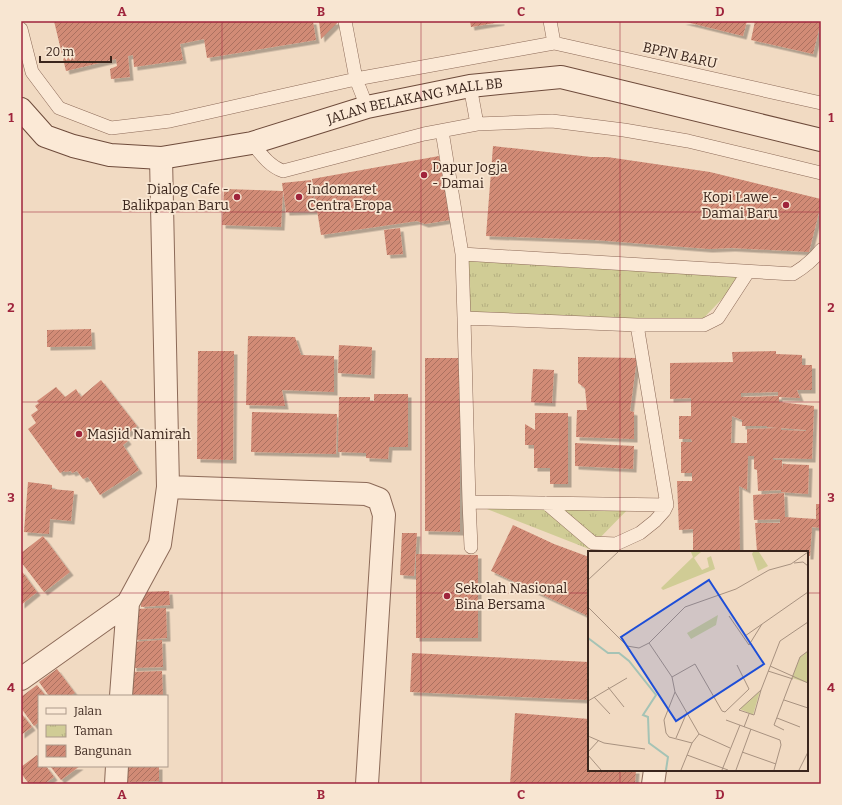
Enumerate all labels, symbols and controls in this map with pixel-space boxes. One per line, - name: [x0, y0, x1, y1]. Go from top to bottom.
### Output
- text: A: [117, 4, 127, 19]
- text: B: [317, 4, 325, 19]
- text: C: [517, 4, 525, 19]
- text: D: [715, 4, 725, 19]
- scale bar: [40, 38, 111, 64]
- street label: BPPN BARU: [641, 39, 719, 72]
- text: 20 m: [46, 45, 75, 59]
- street label: JALAN BELAKANG MALL BB: [324, 75, 504, 128]
- text: 1: [8, 110, 14, 125]
- text: 1: [828, 110, 834, 125]
- place label: Dapur Jogja - Damai: [432, 159, 508, 192]
- marker: Dapur Jogja - Damai: [419, 170, 429, 180]
- place label: Dialog Cafe - Balikpapan Baru: [122, 181, 229, 214]
- place label: Indomaret Centra Eropa: [307, 181, 392, 214]
- place label: Kopi Lawe - Damai Baru: [701, 189, 778, 222]
- marker: Dialog Cafe - Balikpapan Baru: [232, 192, 242, 202]
- marker: Indomaret Centra Eropa: [294, 192, 304, 202]
- marker: Kopi Lawe - Damai Baru: [781, 200, 791, 210]
- text: 2: [7, 300, 15, 315]
- text: 2: [827, 300, 835, 315]
- place label: Masjid Namirah: [87, 426, 191, 443]
- marker: Masjid Namirah: [74, 429, 84, 439]
- text: 3: [7, 490, 15, 505]
- text: 3: [827, 490, 835, 505]
- inset map: [588, 551, 808, 771]
- place label: Sekolah Nasional Bina Bersama: [455, 580, 567, 613]
- marker: Sekolah Nasional Bina Bersama: [442, 591, 452, 601]
- text: 4: [7, 680, 15, 695]
- text: 4: [827, 680, 835, 695]
- legend: [38, 695, 168, 767]
- text: Jalan: [73, 704, 102, 718]
- text: Taman: [74, 724, 113, 738]
- text: Bangunan: [74, 744, 132, 758]
- text: A: [117, 787, 127, 802]
- text: B: [317, 787, 325, 802]
- text: C: [517, 787, 525, 802]
- text: D: [715, 787, 725, 802]

